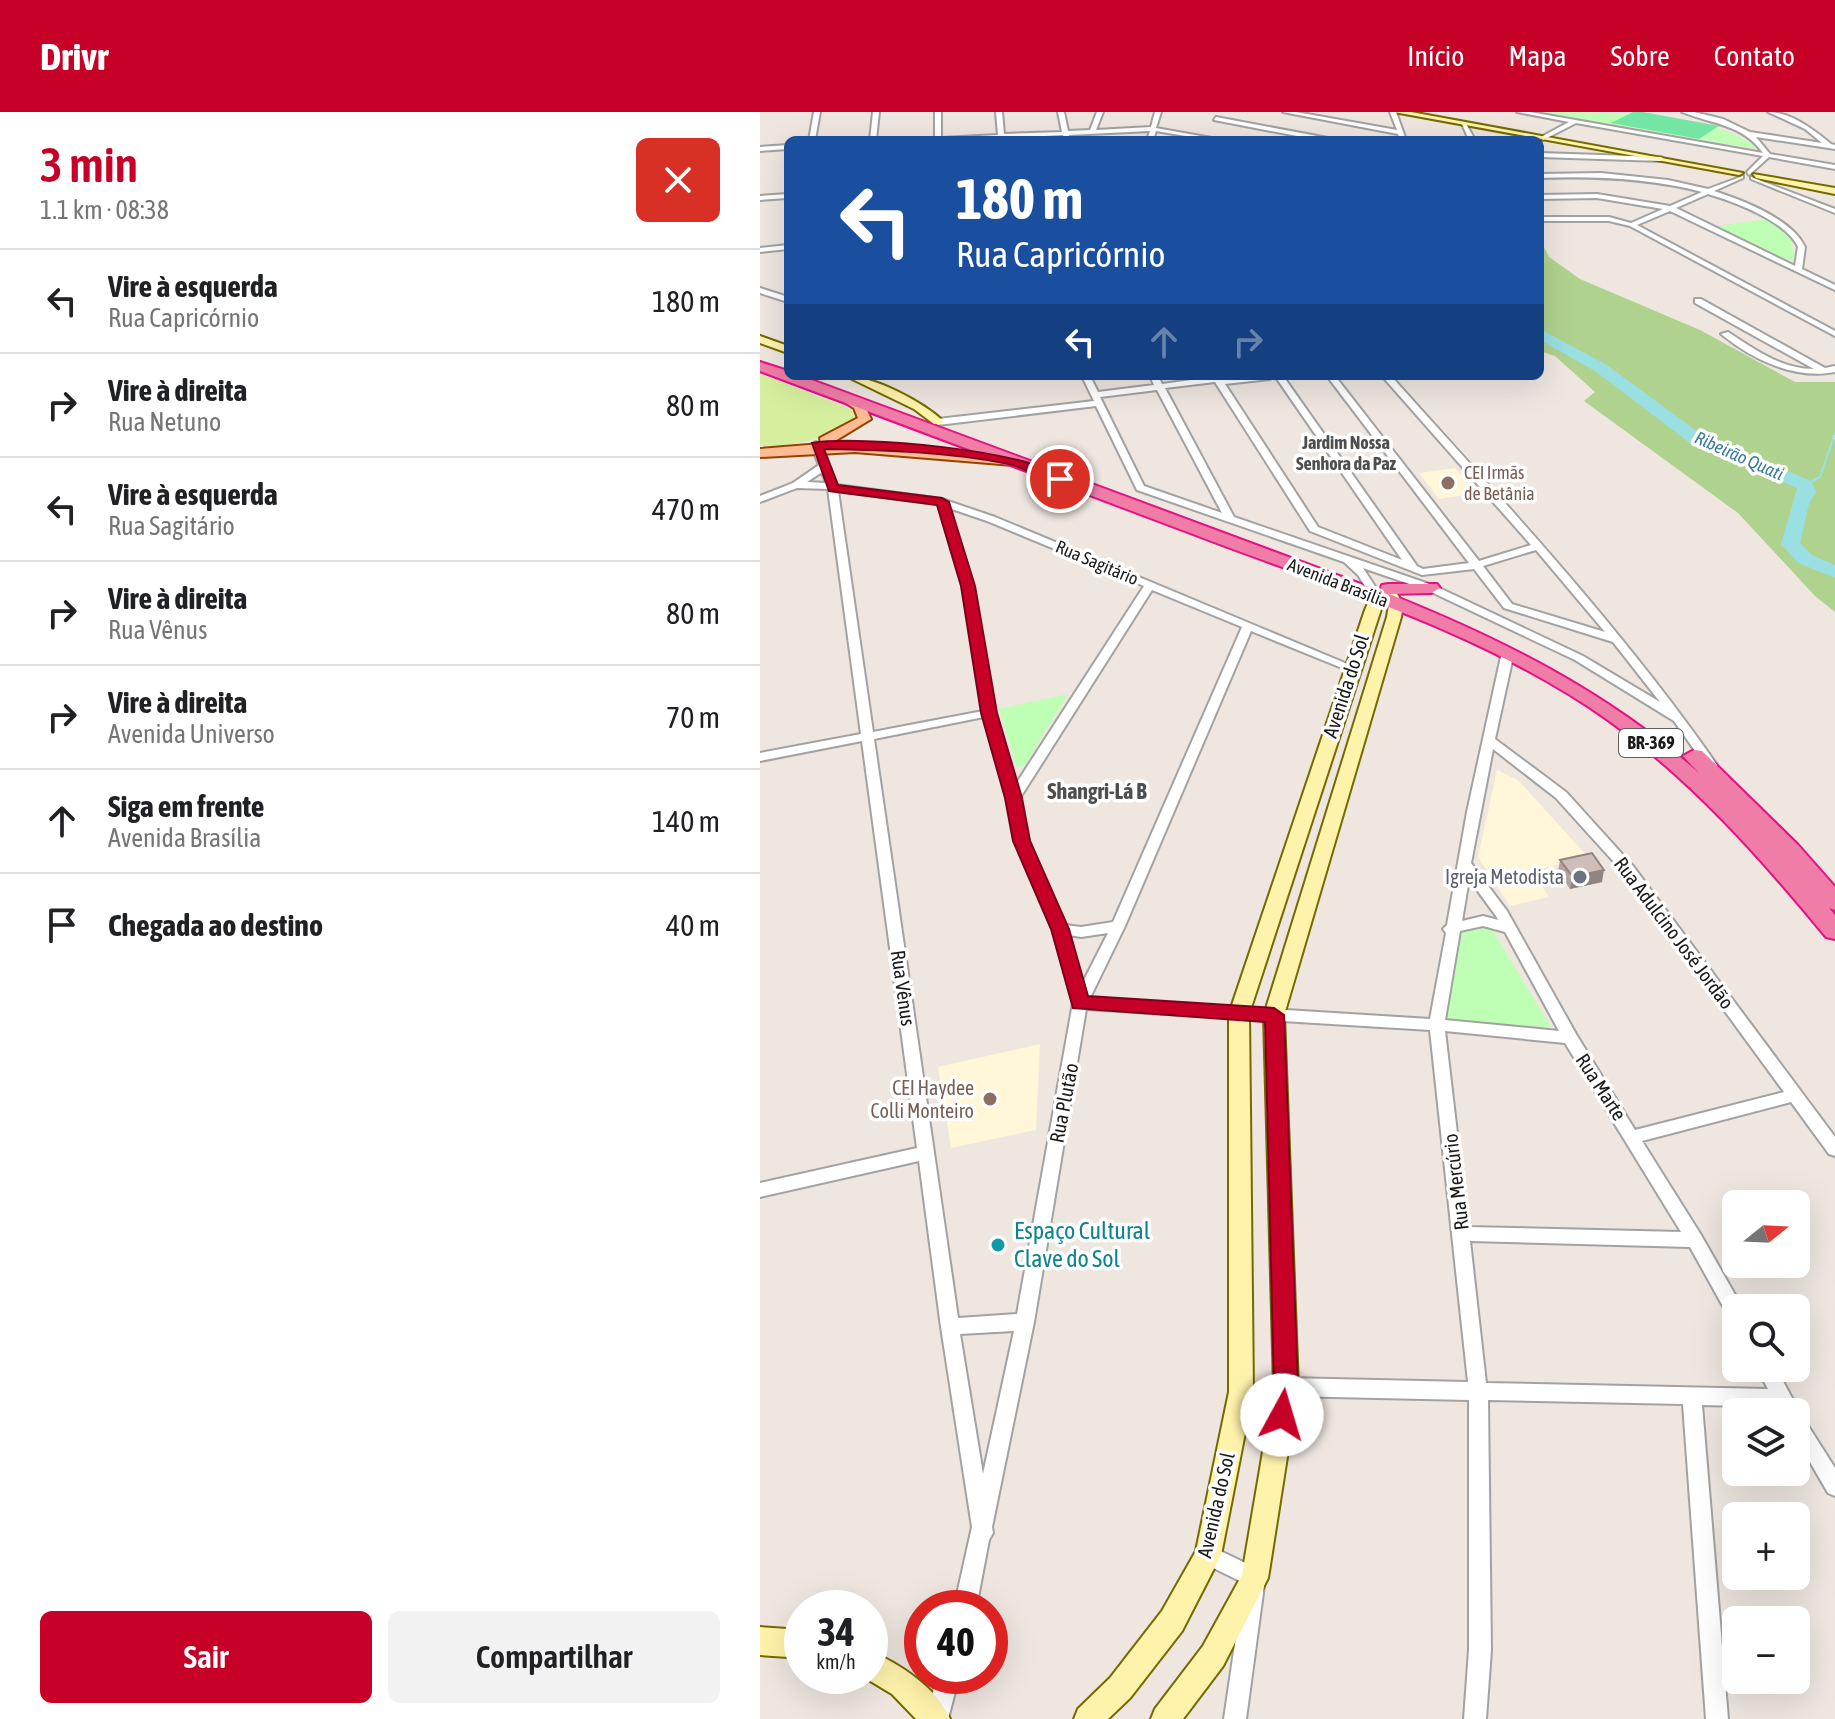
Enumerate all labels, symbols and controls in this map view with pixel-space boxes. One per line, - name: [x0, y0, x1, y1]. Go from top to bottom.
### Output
- text: Drivr: [40, 35, 108, 78]
- text: Início: [1407, 40, 1464, 72]
- text: Mapa: [1508, 40, 1566, 72]
- text: Sobre: [1610, 40, 1670, 72]
- text: Contato: [1714, 40, 1795, 72]
- text: 3 min: [40, 137, 138, 192]
- button: close: [636, 138, 720, 222]
- text: 180 m: [956, 167, 1083, 231]
- icon: left: [824, 168, 928, 272]
- text: 1.1 km · 08:38: [40, 195, 169, 225]
- text: Rua Capricórnio: [956, 233, 1165, 275]
- text: Vire à esquerda: [108, 269, 278, 303]
- icon: left: [40, 279, 84, 323]
- text: 180 m: [652, 284, 720, 318]
- text: Rua Capricórnio: [108, 303, 259, 333]
- icon: left: [1058, 320, 1102, 364]
- icon: ahead: [1142, 320, 1186, 364]
- icon: right: [1226, 320, 1270, 364]
- text: Vire à direita: [108, 373, 247, 407]
- icon: right: [40, 383, 84, 427]
- text: 80 m: [666, 388, 720, 422]
- text: Rua Netuno: [108, 407, 221, 437]
- water label: Ribeirão Quati: [1692, 427, 1787, 484]
- district label: Jardim Nossa Senhora da Paz: [1296, 432, 1397, 474]
- pin: [1026, 445, 1094, 513]
- icon: arrive: [1038, 457, 1082, 501]
- place label: CEI Irmãs de Betânia: [1464, 462, 1535, 504]
- marker: CEI Irmãs de Betânia: [1439, 474, 1457, 492]
- text: Vire à esquerda: [108, 477, 278, 511]
- icon: left: [40, 487, 84, 531]
- text: 470 m: [652, 492, 720, 526]
- text: Rua Sagitário: [108, 511, 235, 541]
- street label: Rua Sagitário: [1053, 536, 1142, 589]
- street label: Avenida Brasília: [1285, 554, 1391, 611]
- text: Vire à direita: [108, 581, 247, 615]
- icon: right: [40, 591, 84, 635]
- text: 80 m: [666, 596, 720, 630]
- text: Rua Vênus: [108, 615, 207, 645]
- street label: Avenida do Sol: [1318, 631, 1373, 741]
- text: Vire à direita: [108, 685, 247, 719]
- icon: right: [40, 695, 84, 739]
- text: 70 m: [666, 700, 720, 734]
- text: Avenida Universo: [108, 719, 275, 749]
- road number: BR-369: [1619, 729, 1683, 757]
- district label: Shangri-Lá B: [1047, 778, 1147, 804]
- text: Siga em frente: [108, 789, 264, 823]
- icon: ahead: [40, 799, 84, 843]
- text: 140 m: [652, 804, 720, 838]
- text: Avenida Brasília: [108, 823, 261, 853]
- street label: Rua Adulcino José Jordão: [1610, 852, 1739, 1013]
- place label: Igreja Metodista: [1445, 865, 1564, 888]
- marker: Igreja Metodista: [1571, 868, 1589, 886]
- icon: arrive: [40, 903, 84, 947]
- text: Chegada ao destino: [108, 908, 323, 942]
- text: 40 m: [666, 908, 720, 942]
- street label: Rua Vênus: [887, 948, 920, 1027]
- street label: Rua Marte: [1571, 1049, 1631, 1124]
- street label: Rua Plutão: [1045, 1061, 1083, 1145]
- place label: CEI Haydee Colli Monteiro: [871, 1076, 974, 1122]
- marker: CEI Haydee Colli Monteiro: [981, 1090, 999, 1108]
- street label: Rua Mercúrio: [1438, 1132, 1473, 1232]
- north arrow: [1722, 1190, 1810, 1278]
- map controls: [1722, 1190, 1810, 1694]
- place label: Espaço Cultural Clave do Sol: [1014, 1217, 1151, 1272]
- marker: Espaço Cultural Clave do Sol: [989, 1236, 1007, 1254]
- button: search: [1722, 1294, 1810, 1382]
- position arrow: [1240, 1373, 1324, 1457]
- button: layers: [1722, 1398, 1810, 1486]
- street label: Avenida do Sol: [1192, 1449, 1239, 1560]
- button: +: [1722, 1502, 1810, 1590]
- speed limit sign: 40: [904, 1590, 1008, 1694]
- button: −: [1722, 1606, 1810, 1694]
- text: 34: [817, 1609, 855, 1654]
- button: Sair: [40, 1611, 372, 1703]
- button: Compartilhar: [388, 1611, 720, 1703]
- text: km/h: [816, 1650, 856, 1673]

